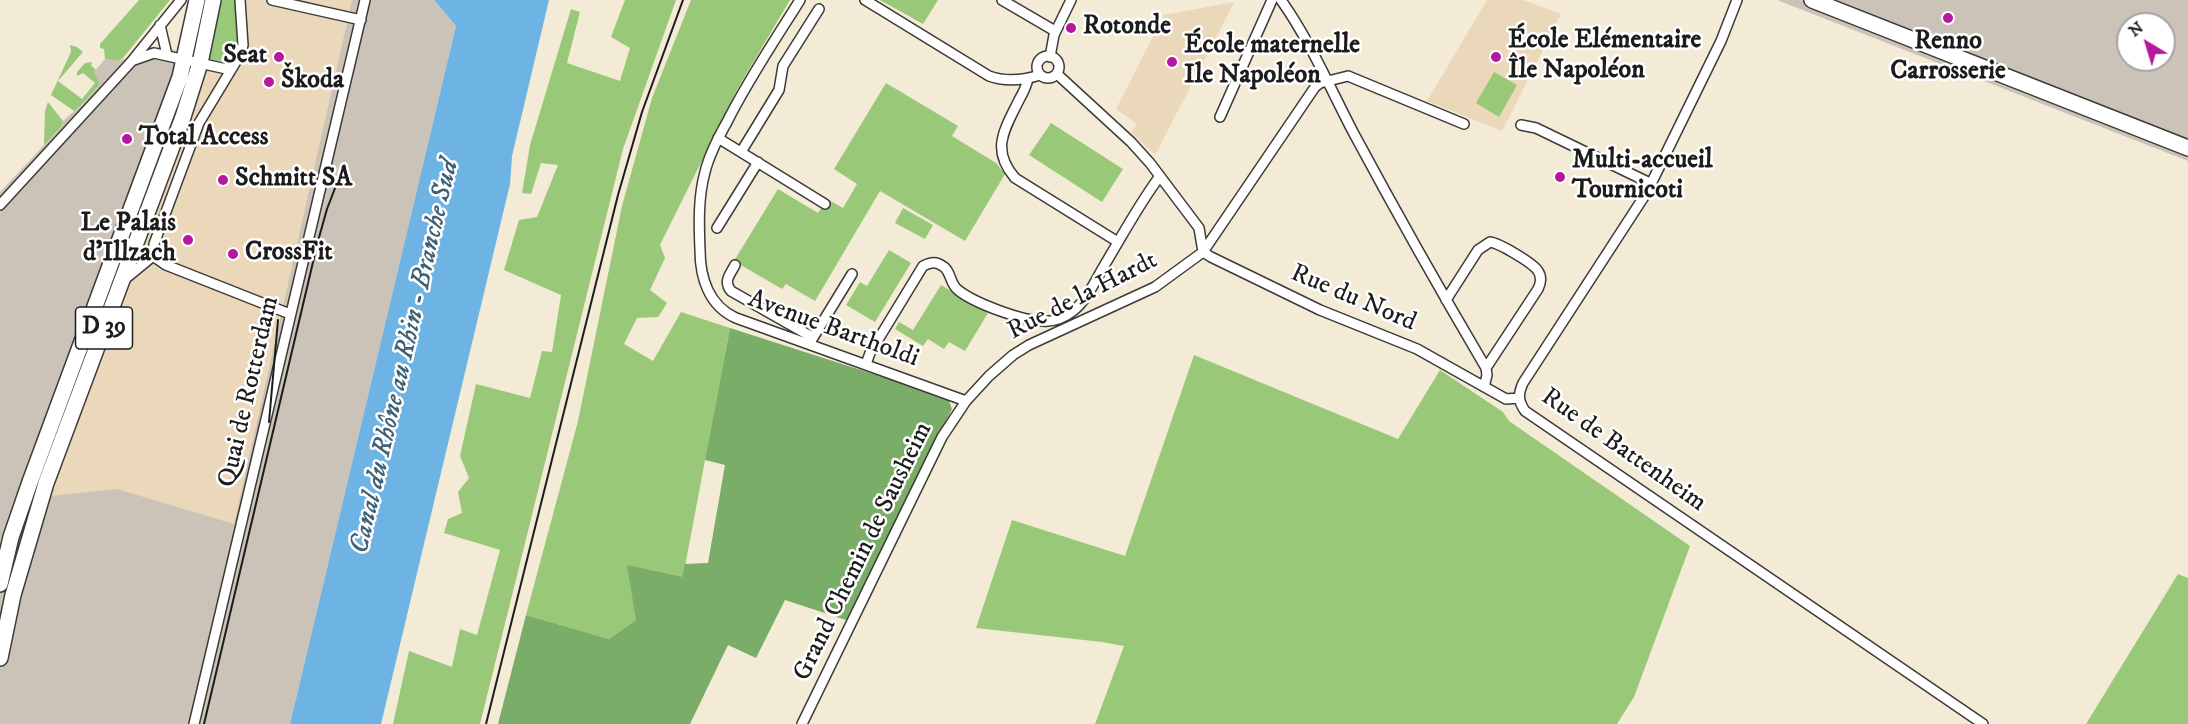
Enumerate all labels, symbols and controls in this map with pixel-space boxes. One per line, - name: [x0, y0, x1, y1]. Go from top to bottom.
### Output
- marker: Renno Carrosserie: [1941, 11, 1955, 25]
- place label: Rotonde: [1083, 12, 1171, 44]
- north arrow: [2116, 12, 2176, 72]
- text: N: [2125, 17, 2147, 41]
- marker: Rotonde: [1064, 21, 1078, 35]
- place label: École Elémentaire Île Napoléon: [1508, 26, 1701, 88]
- place label: Renno Carrosserie: [1890, 27, 2006, 88]
- place label: École maternelle Ile Napoléon: [1184, 31, 1360, 92]
- place label: Seat: [223, 41, 267, 73]
- marker: Seat: [272, 50, 286, 64]
- marker: École Elémentaire Île Napoléon: [1489, 50, 1503, 64]
- marker: École maternelle Ile Napoléon: [1165, 55, 1179, 69]
- place label: Škoda: [281, 66, 344, 98]
- marker: Škoda: [262, 75, 276, 89]
- place label: Total Access: [139, 123, 268, 155]
- marker: Total Access: [120, 132, 134, 146]
- place label: Multi-accueil Tournicoti: [1572, 146, 1712, 207]
- water label: Canal du Rhône au Rhin - Branche Sud: [345, 157, 467, 557]
- place label: Schmitt SA: [235, 164, 352, 196]
- marker: Multi-accueil Tournicoti: [1553, 170, 1567, 184]
- marker: Schmitt SA: [216, 173, 230, 187]
- place label: Le Palais d'Illzach: [81, 209, 176, 270]
- marker: Le Palais d'Illzach: [181, 233, 195, 247]
- place label: CrossFit: [245, 238, 333, 270]
- street label: Rue de la Hardt: [1003, 246, 1163, 348]
- marker: CrossFit: [226, 247, 240, 261]
- street label: Rue du Nord: [1286, 259, 1420, 339]
- street label: Avenue Bartholdi: [743, 285, 923, 375]
- street label: Quai de Rotterdam: [213, 294, 287, 490]
- road number: D 39: [76, 307, 132, 349]
- street label: Rue de Battenheim: [1534, 382, 1712, 520]
- street label: Grand Chemin de Sausheim: [788, 418, 940, 686]

